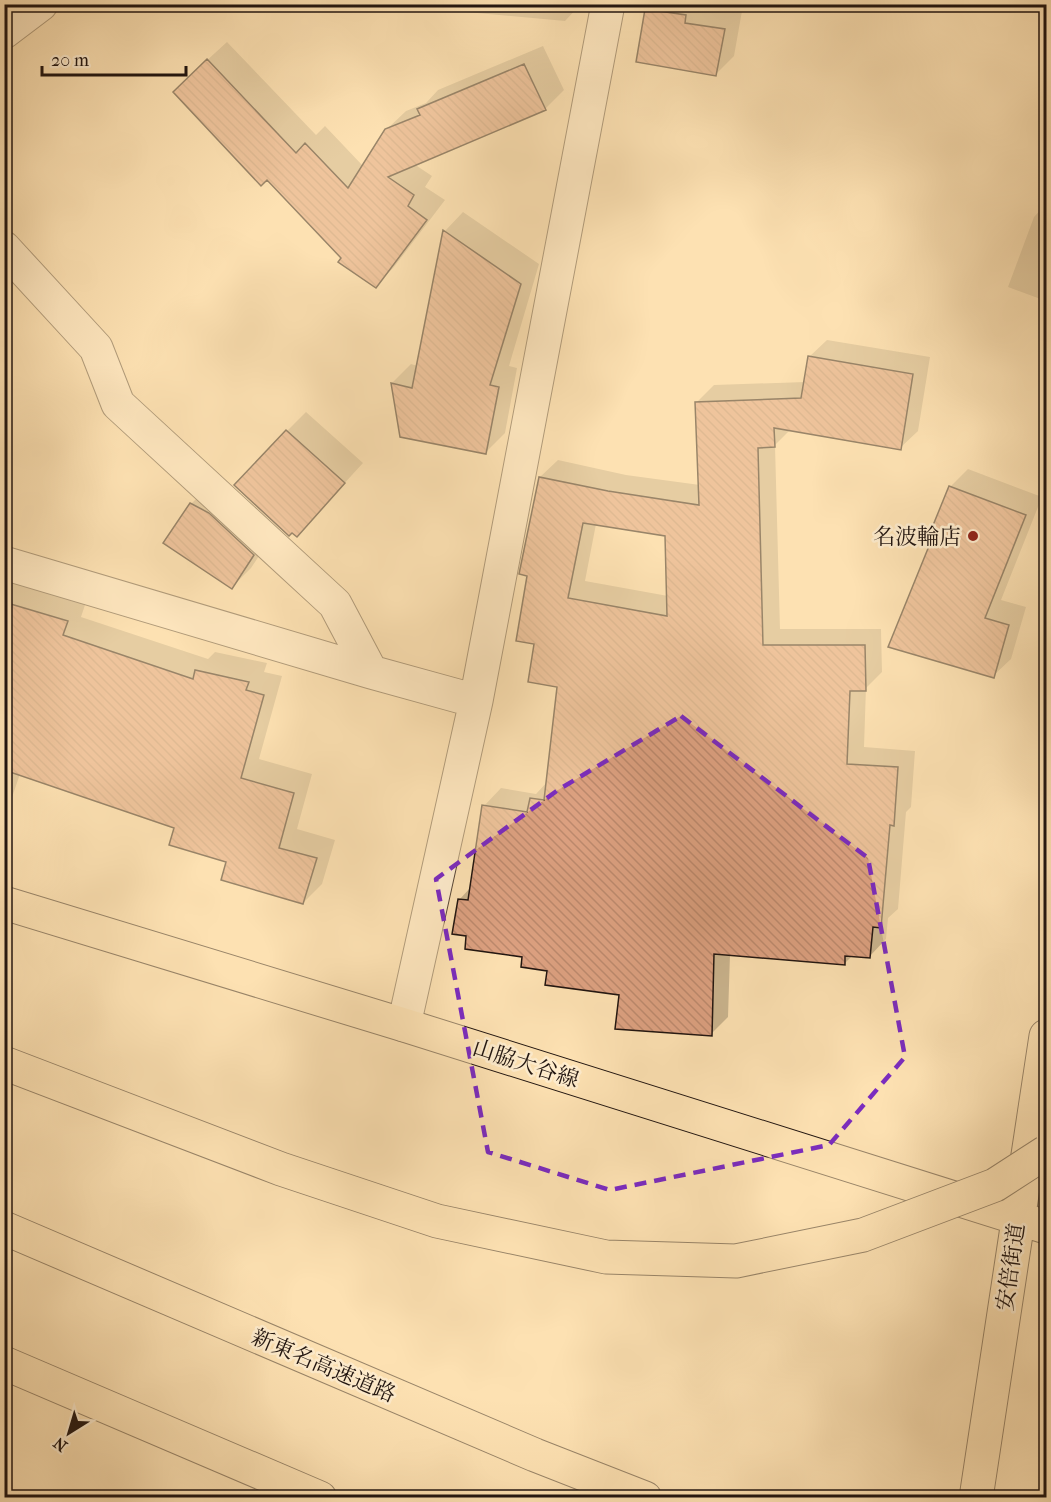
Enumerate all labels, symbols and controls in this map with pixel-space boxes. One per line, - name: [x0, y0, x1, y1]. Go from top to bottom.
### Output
- scale bar: [42, 39, 186, 77]
- text: 20 m: [51, 50, 89, 71]
- place label: 名波輪店: [873, 524, 961, 550]
- marker: 名波輪店: [966, 529, 980, 543]
- street label: 山脇大谷線: [469, 1035, 582, 1093]
- street label: 安倍街道: [992, 1222, 1030, 1313]
- street label: 新東名高速道路: [248, 1324, 400, 1408]
- north arrow: [39, 1403, 99, 1463]
- text: N: [49, 1433, 71, 1456]

